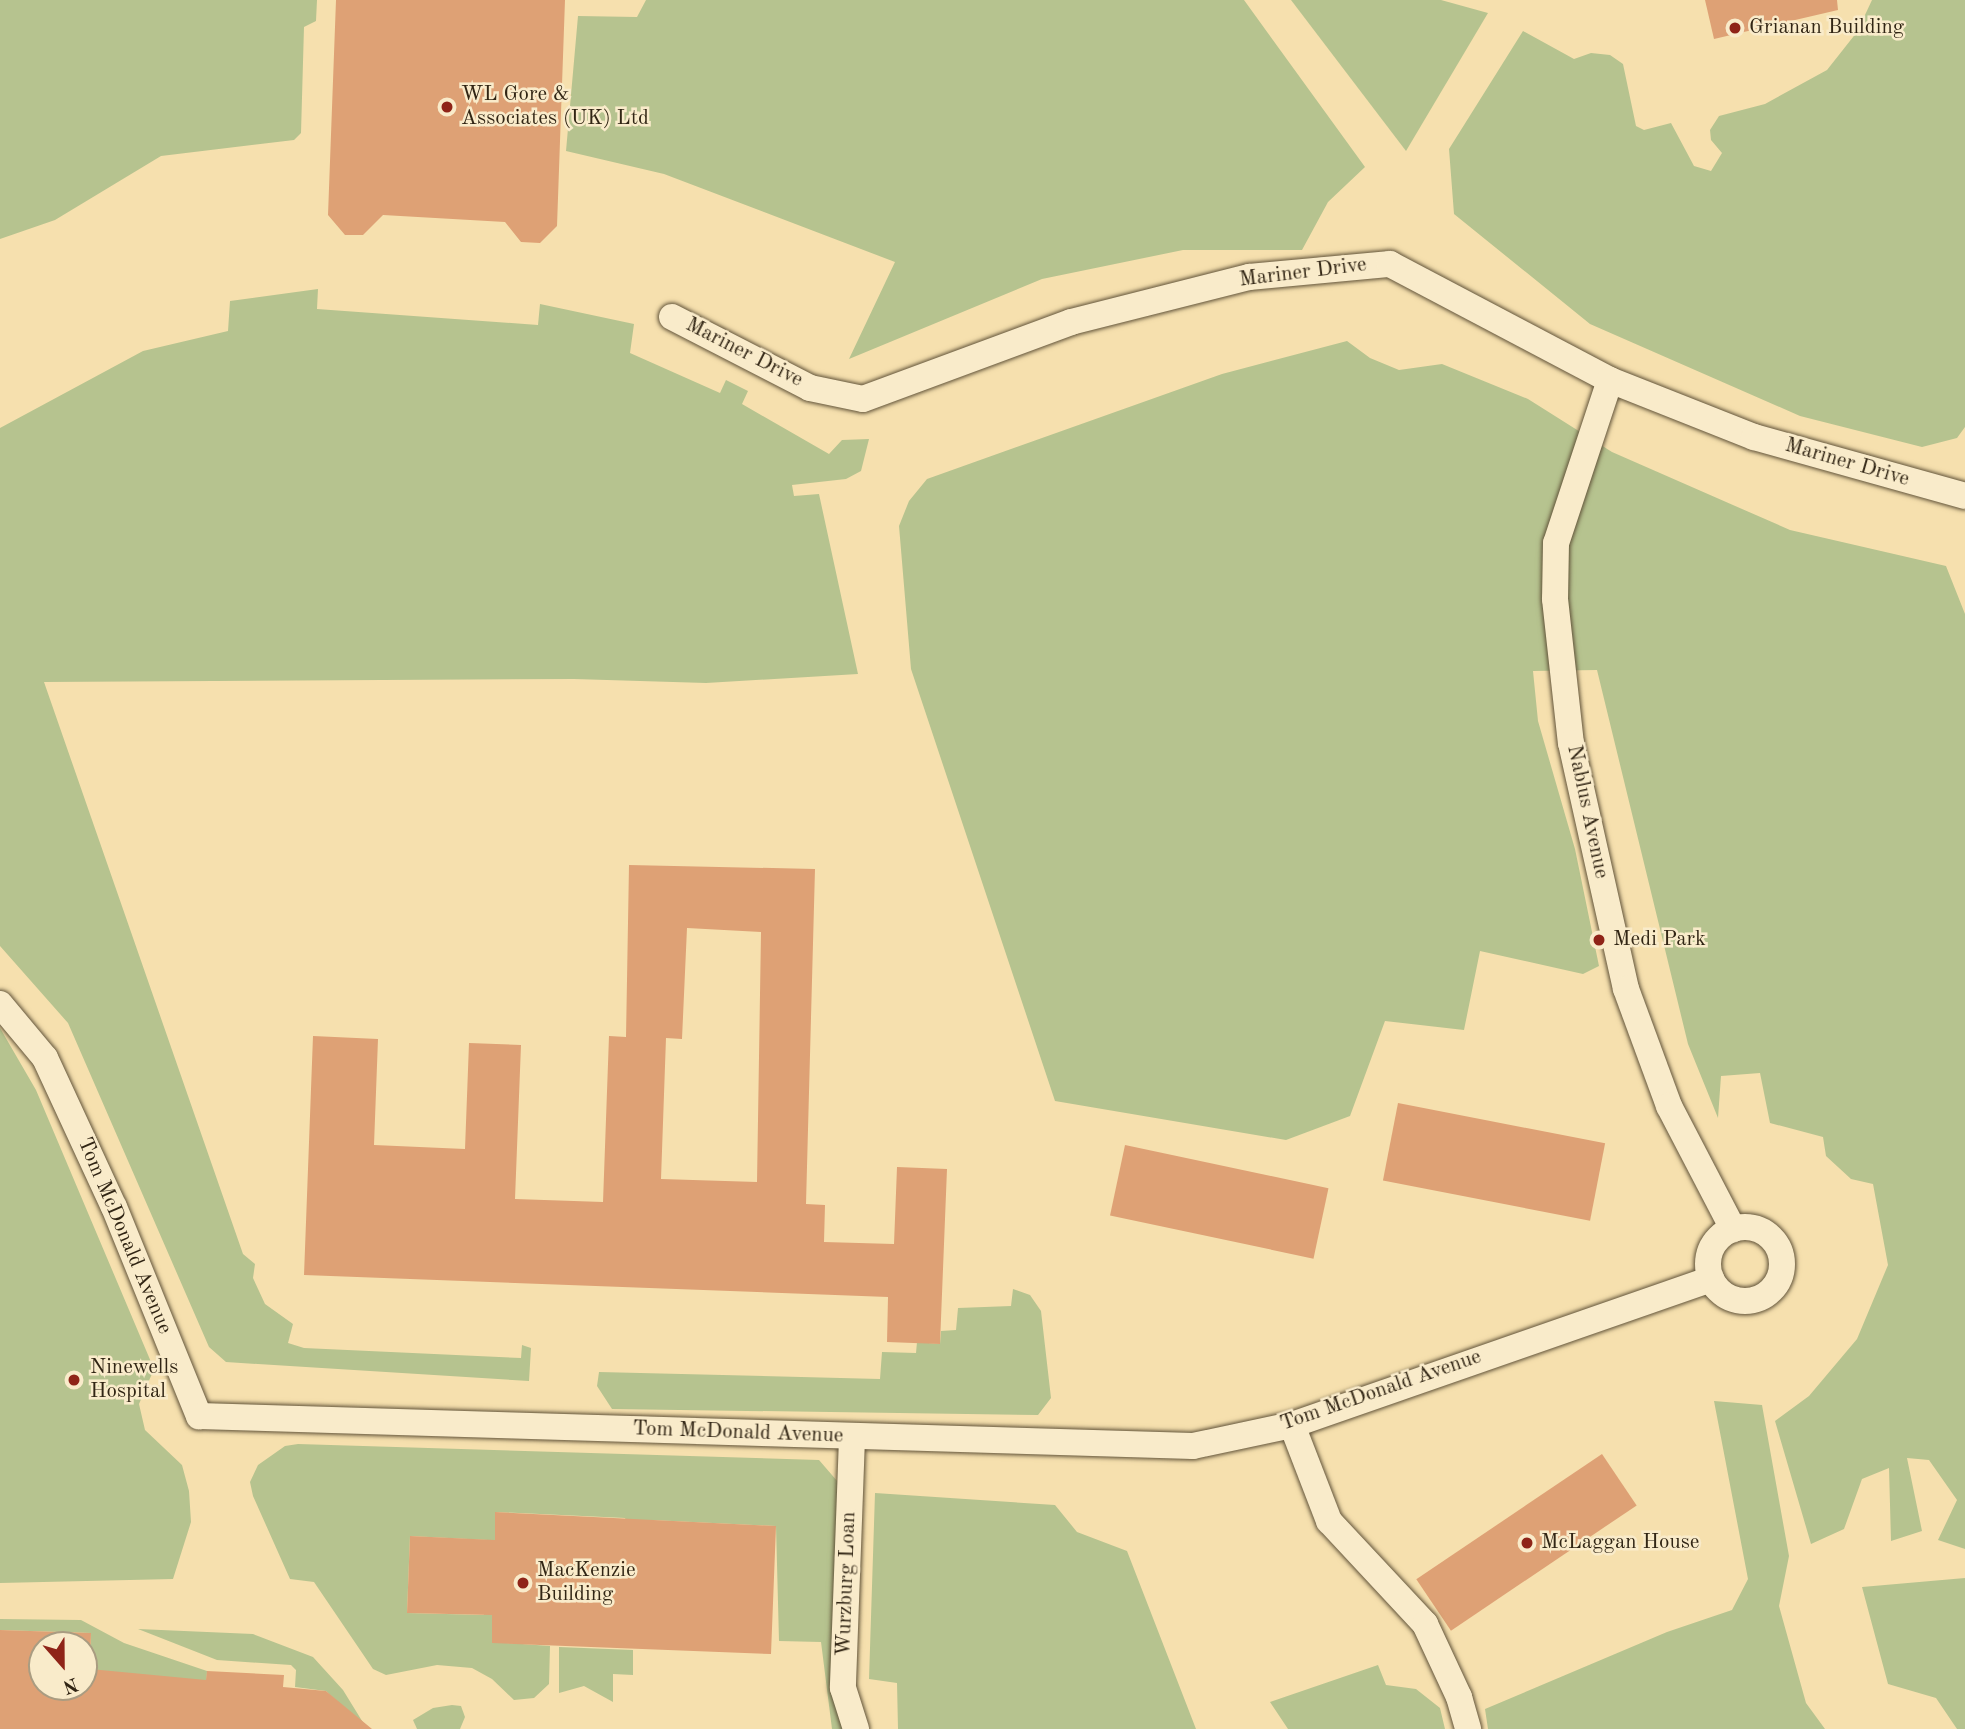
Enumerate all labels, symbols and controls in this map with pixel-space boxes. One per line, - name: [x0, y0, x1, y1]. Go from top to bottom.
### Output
- place label: Grianan Building: [1749, 15, 1904, 41]
- marker: Grianan Building: [1727, 20, 1743, 36]
- place label: WL Gore & Associates (UK) Ltd: [461, 82, 649, 132]
- marker: WL Gore & Associates (UK) Ltd: [439, 99, 455, 115]
- street label: Mariner Drive: [1238, 253, 1368, 293]
- street label: Mariner Drive: [681, 313, 807, 393]
- street label: Mariner Drive: [1782, 433, 1912, 493]
- street label: Nablus Avenue: [1561, 743, 1613, 881]
- place label: Medi Park: [1613, 927, 1706, 953]
- marker: Medi Park: [1591, 932, 1607, 948]
- street label: Tom McDonald Avenue: [71, 1134, 177, 1338]
- street label: Tom McDonald Avenue: [1277, 1345, 1485, 1437]
- place label: Ninewells Hospital: [90, 1355, 178, 1405]
- marker: Ninewells Hospital: [64, 1370, 84, 1390]
- street label: Tom McDonald Avenue: [632, 1417, 844, 1449]
- street label: Wurzburg Loan: [832, 1511, 862, 1657]
- place label: McLaggan House: [1541, 1530, 1699, 1556]
- marker: McLaggan House: [1519, 1535, 1535, 1551]
- place label: MacKenzie Building: [537, 1558, 636, 1608]
- marker: MacKenzie Building: [515, 1575, 531, 1591]
- north arrow: [28, 1631, 98, 1701]
- text: N: [60, 1673, 80, 1696]

